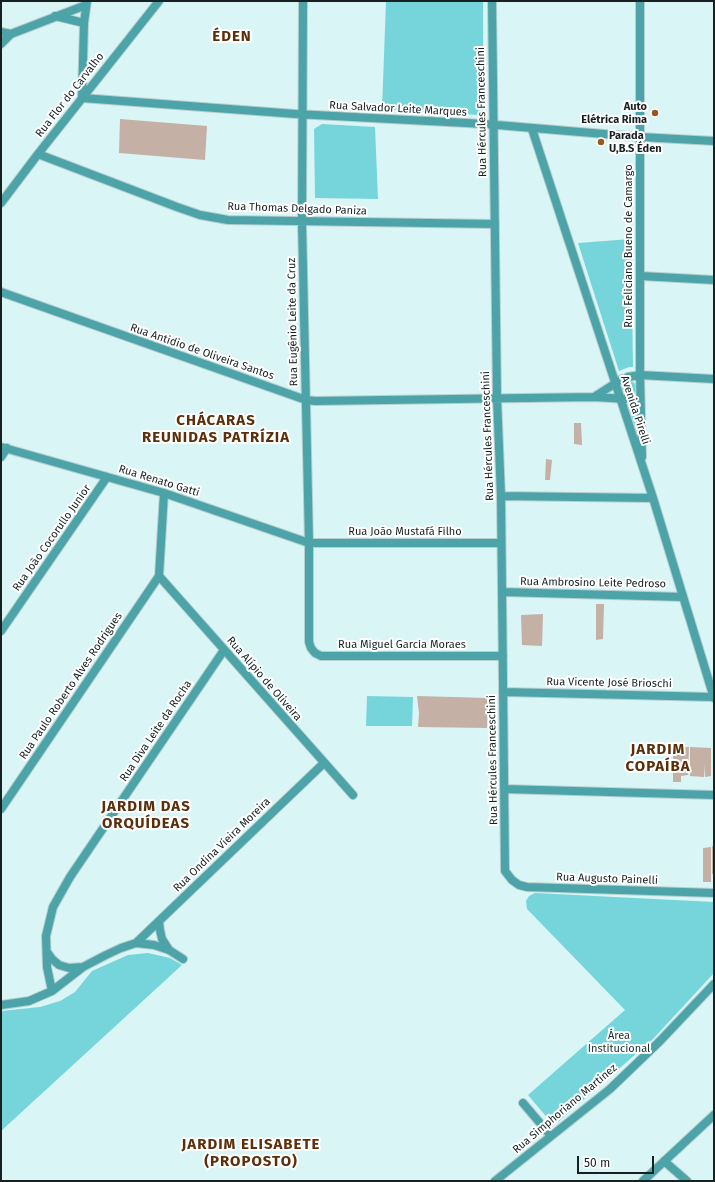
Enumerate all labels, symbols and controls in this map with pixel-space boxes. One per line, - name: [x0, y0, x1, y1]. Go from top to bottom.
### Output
- district label: ÉDEN: [212, 28, 252, 46]
- street label: Rua Hércules Franceschini: [474, 47, 490, 177]
- street label: Rua Flor do Carvalho: [33, 50, 107, 140]
- street label: Rua Salvador Leite Marques: [329, 99, 467, 119]
- place label: Auto Elétrica Rima: [581, 100, 647, 126]
- marker: Auto Elétrica Rima: [650, 108, 660, 118]
- place label: Parada U,B.S Éden: [609, 129, 662, 155]
- marker: Parada U,B.S Éden: [596, 137, 606, 147]
- street label: Rua Feliciano Bueno de Camargo: [622, 164, 636, 328]
- street label: Rua Thomas Delgado Paniza: [227, 200, 367, 218]
- street label: Rua Eugênio Leite da Cruz: [285, 258, 301, 386]
- street label: Rua Antidio de Oliveira Santos: [128, 321, 276, 383]
- street label: Rua Hércules Franceschini: [479, 371, 497, 501]
- street label: Avenida Pirelli: [618, 374, 652, 446]
- district label: CHÁCARAS REUNIDAS PATRÍZIA: [142, 412, 290, 447]
- street label: Rua Renato Gatti: [117, 462, 201, 500]
- street label: Rua João Cocorullo Junior: [10, 482, 94, 594]
- street label: Rua João Mustafá Filho: [348, 525, 462, 539]
- street label: Rua Ambrosino Leite Pedroso: [520, 575, 666, 591]
- street label: Rua Paulo Roberto Alves Rodrigues: [17, 610, 125, 762]
- street label: Rua Alípio de Oliveira: [224, 634, 304, 724]
- street label: Rua Miguel Garcia Moraes: [338, 638, 466, 652]
- street label: Rua Vicente José Brioschi: [546, 675, 672, 691]
- street label: Rua Diva Leite da Rocha: [117, 678, 195, 784]
- street label: Rua Hércules Franceschini: [485, 695, 501, 825]
- district label: JARDIM COPAÍBA: [625, 741, 691, 776]
- street label: Rua Ondina Vieira Moreira: [171, 795, 273, 895]
- district label: JARDIM DAS ORQUÍDEAS: [101, 798, 191, 833]
- street label: Rua Augusto Painelli: [556, 871, 658, 887]
- park label: Área Institucional: [588, 1029, 650, 1055]
- street label: Rua Simphoriano Martinez: [510, 1062, 620, 1156]
- district label: JARDIM ELISABETE (PROPOSTO): [182, 1136, 320, 1171]
- scale bar: [579, 1148, 656, 1174]
- text: 50 m: [584, 1156, 610, 1170]

